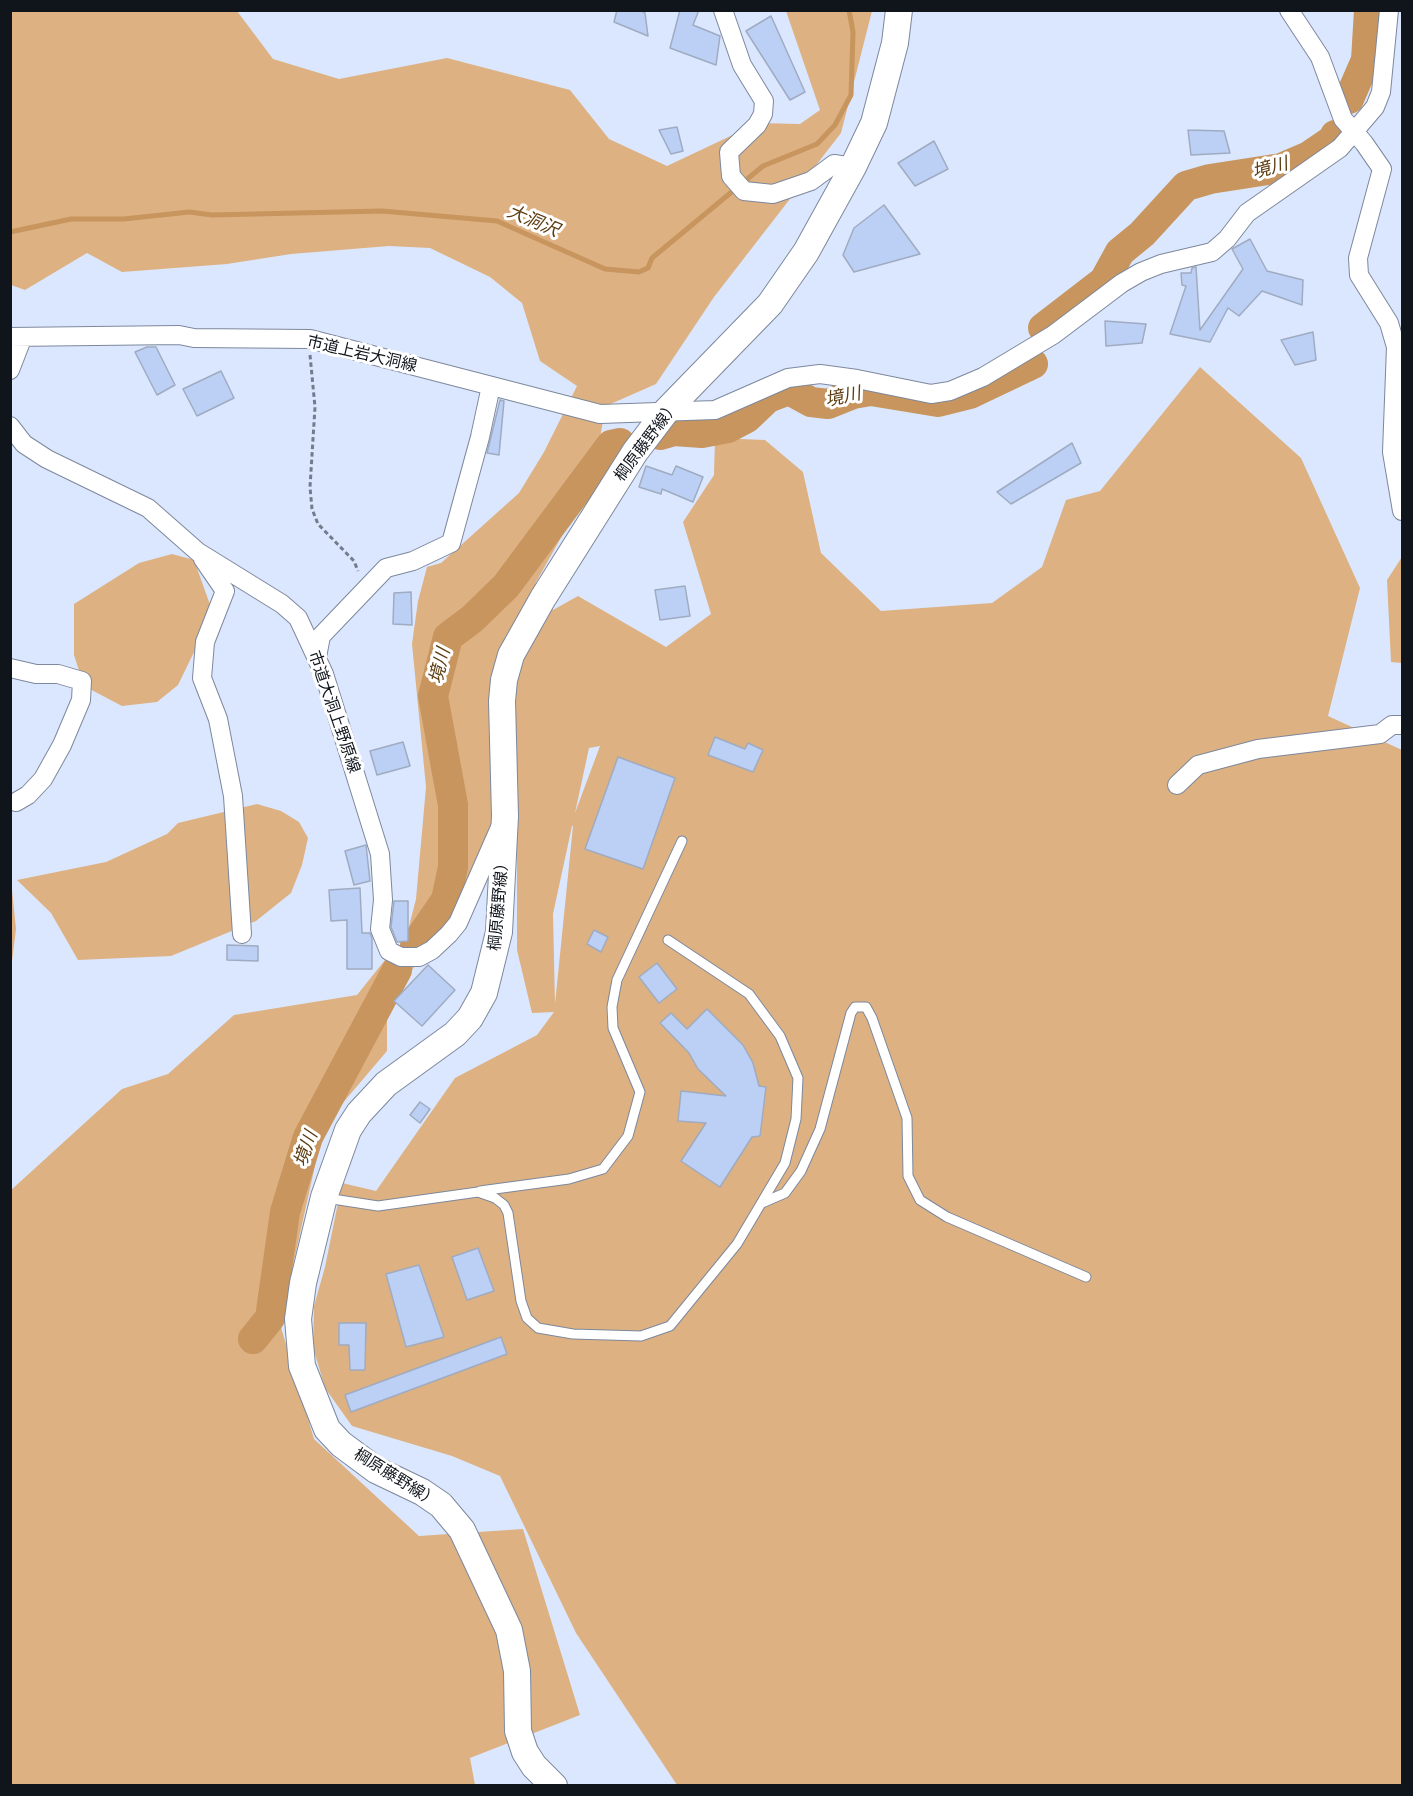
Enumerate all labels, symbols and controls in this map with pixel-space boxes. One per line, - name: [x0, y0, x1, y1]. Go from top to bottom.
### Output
- water label: 境川: [1250, 153, 1290, 183]
- water label: 大洞沢: [504, 201, 562, 241]
- street label: 市道上岩大洞線: [305, 332, 419, 376]
- water label: 境川: [823, 383, 863, 411]
- street label: 棡原藤野線）: [610, 397, 684, 485]
- water label: 境川: [425, 646, 455, 686]
- street label: 市道大洞上野原線: [304, 648, 364, 776]
- street label: 棡原藤野線）: [485, 854, 513, 952]
- water label: 境川: [290, 1128, 322, 1170]
- street label: 棡原藤野線）: [350, 1444, 442, 1512]

